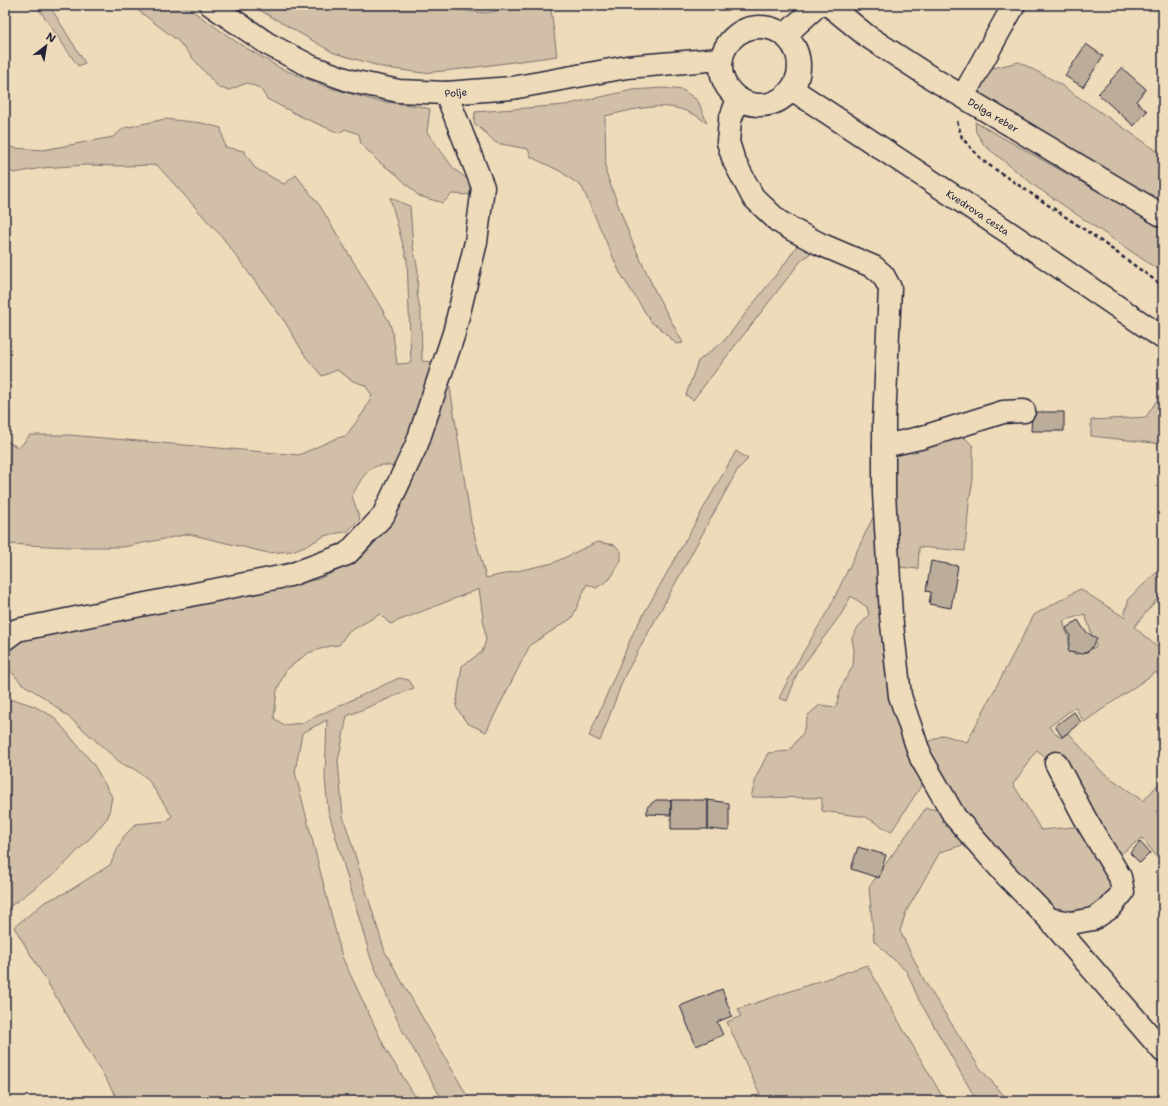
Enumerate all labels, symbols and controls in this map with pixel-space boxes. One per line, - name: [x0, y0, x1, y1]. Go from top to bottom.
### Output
- north arrow: [26, 26, 66, 66]
- text: N: [43, 29, 59, 47]
- street label: Polje: [444, 85, 468, 100]
- street label: Dolga reber: [965, 95, 1021, 136]
- street label: Kvedrova cesta: [944, 187, 1012, 239]

